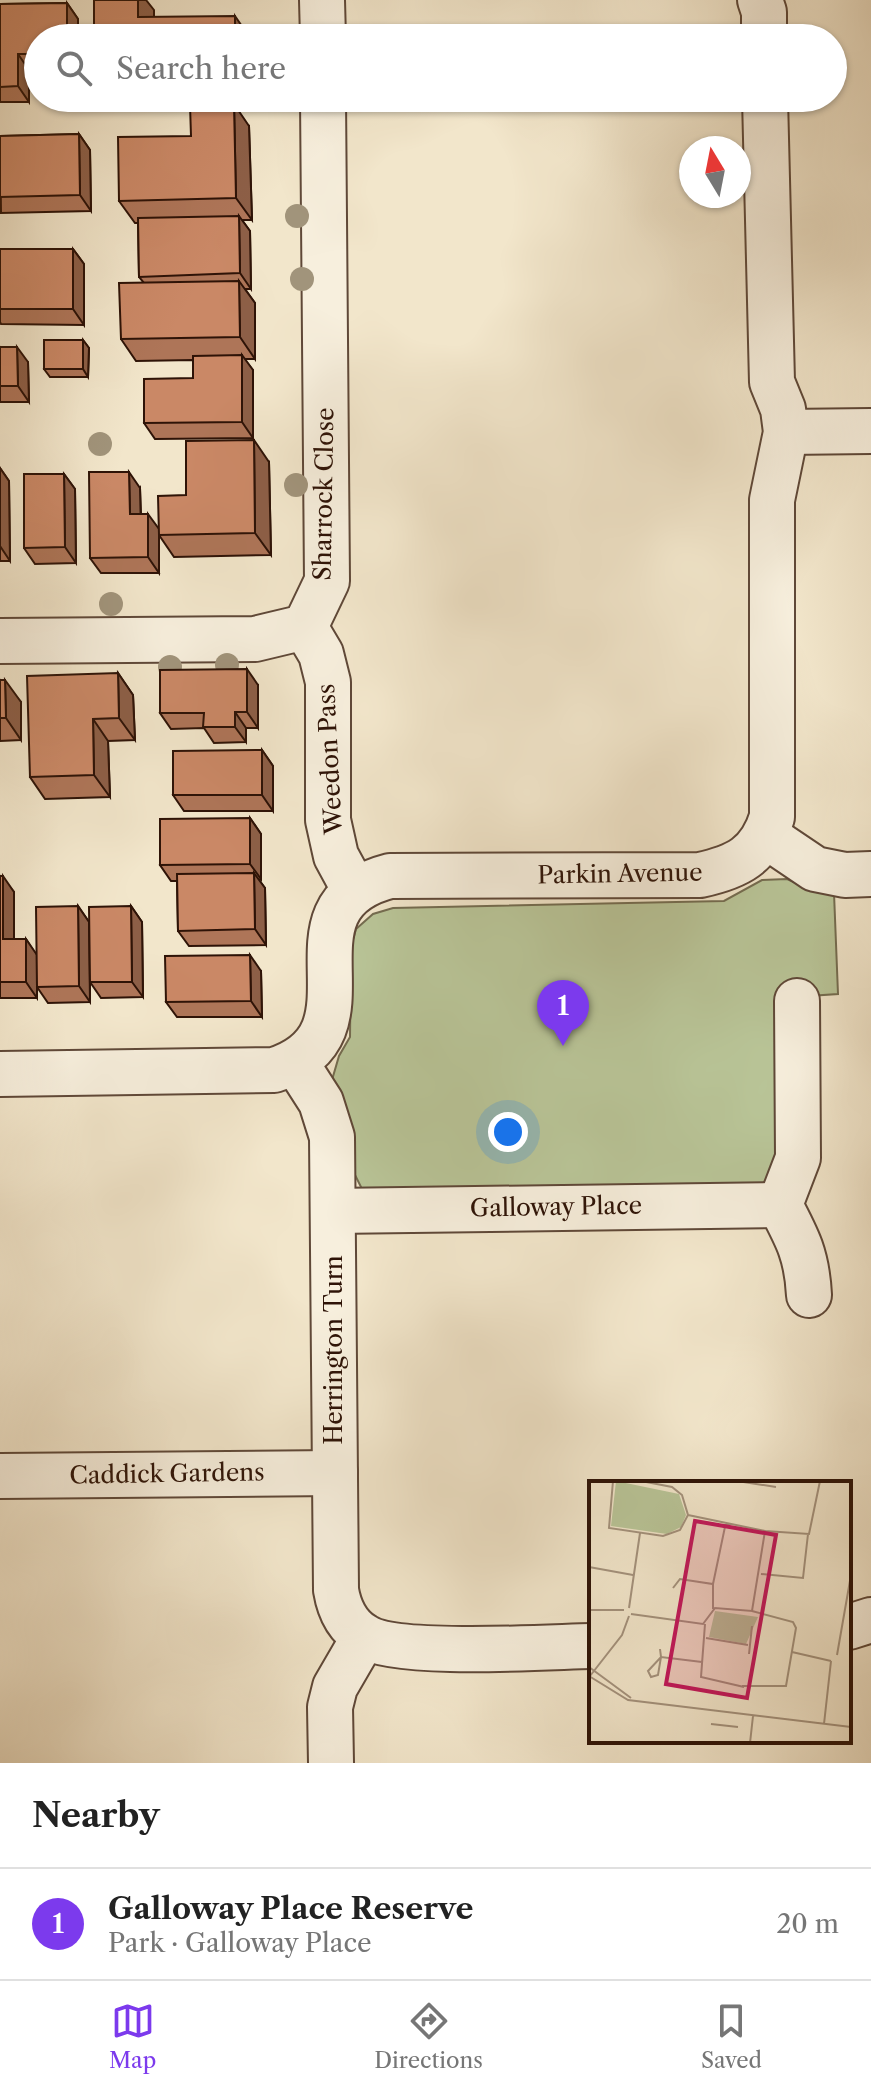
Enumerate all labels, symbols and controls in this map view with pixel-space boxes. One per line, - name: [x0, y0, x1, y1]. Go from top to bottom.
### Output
- search box: [24, 24, 847, 112]
- icon: search: [52, 46, 96, 90]
- text: Search here: [116, 50, 286, 87]
- north arrow: [679, 136, 751, 208]
- street label: Sharrock Close: [307, 407, 340, 581]
- street label: Weedon Pass: [311, 683, 348, 836]
- street label: Parkin Avenue: [537, 858, 703, 889]
- pin: 1: [537, 980, 589, 1046]
- your location: [488, 1112, 528, 1152]
- street label: Galloway Place: [470, 1190, 642, 1223]
- street label: Herrington Turn: [319, 1255, 348, 1445]
- street label: Caddick Gardens: [69, 1457, 265, 1490]
- inset map: [589, 1481, 851, 1743]
- text: Nearby: [32, 1794, 160, 1836]
- text: Galloway Place Reserve: [108, 1890, 473, 1927]
- text: 1: [52, 1908, 64, 1940]
- text: 20 m: [776, 1908, 839, 1940]
- text: Park · Galloway Place: [108, 1927, 372, 1959]
- tab: Map: [109, 1999, 156, 2074]
- tab: Directions: [374, 1999, 483, 2074]
- tab: Saved: [701, 1999, 762, 2074]

